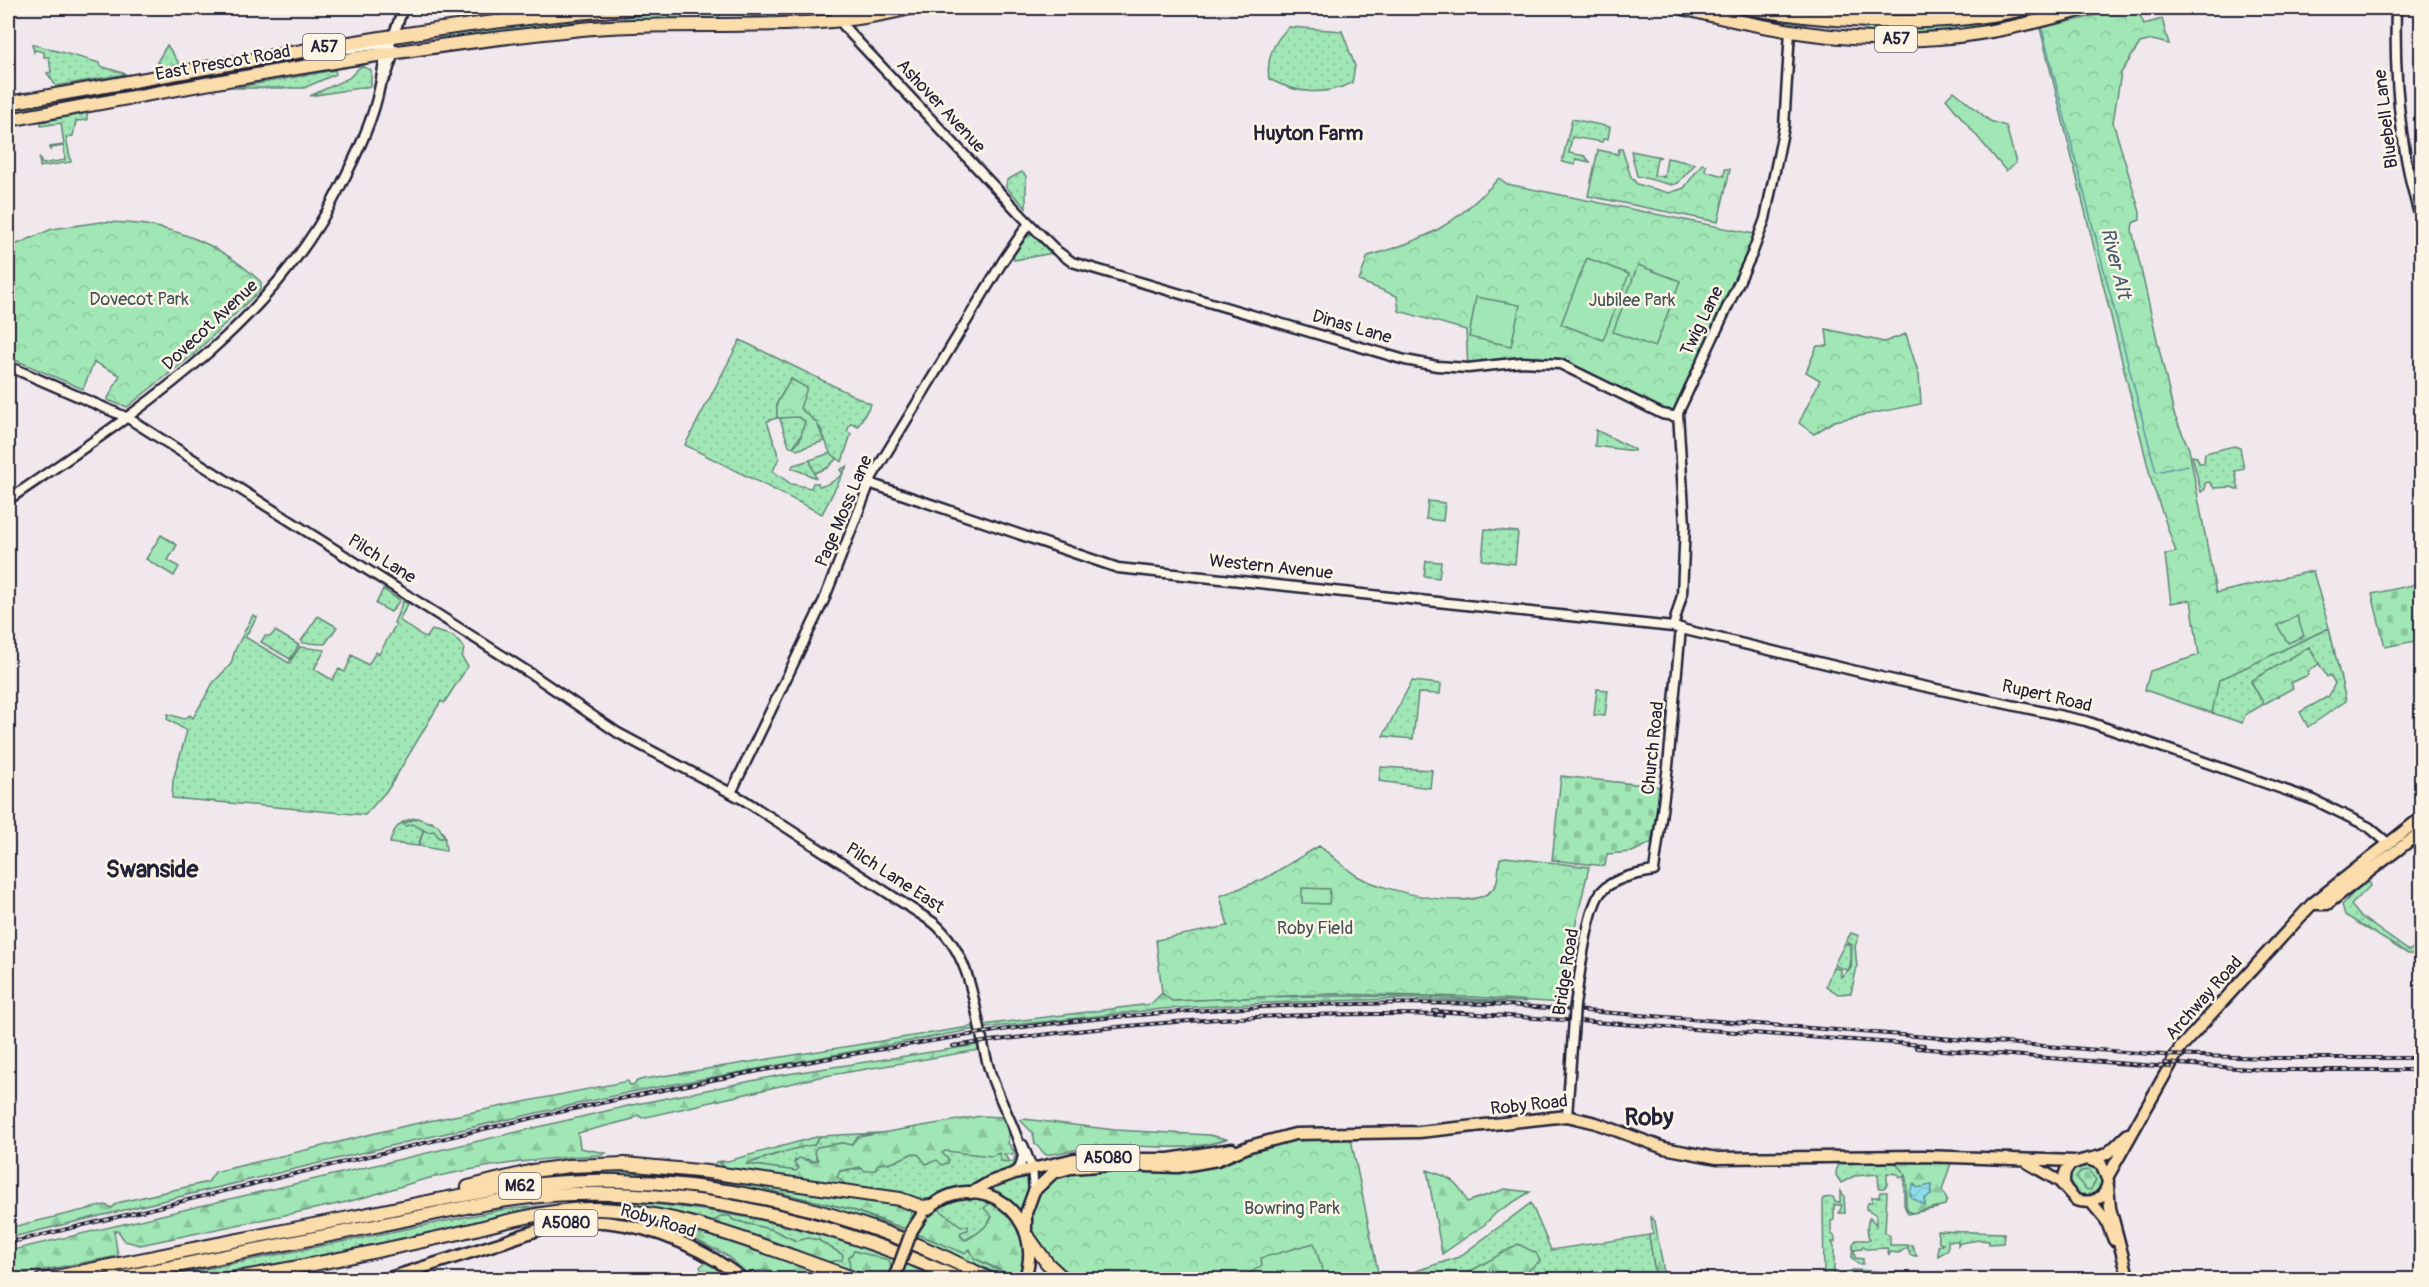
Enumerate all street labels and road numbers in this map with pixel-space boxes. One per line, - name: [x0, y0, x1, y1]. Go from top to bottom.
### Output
- road number: A57: [1875, 26, 1917, 52]
- road number: A57: [303, 34, 345, 60]
- street label: East Prescot Road: [154, 40, 292, 86]
- street label: Ashover Avenue: [892, 54, 991, 158]
- street label: Bluebell Lane: [2369, 68, 2403, 170]
- street label: Dovecot Avenue: [157, 274, 263, 375]
- street label: Twig Lane: [1675, 282, 1729, 360]
- street label: Dinas Lane: [1309, 305, 1395, 349]
- street label: Page Moss Lane: [810, 452, 878, 570]
- street label: Pilch Lane: [344, 529, 420, 589]
- street label: Western Avenue: [1208, 549, 1334, 585]
- street label: Rupert Road: [2000, 674, 2094, 718]
- street label: Church Road: [1637, 700, 1669, 796]
- street label: Pilch Lane East: [841, 838, 949, 919]
- street label: Bridge Road: [1548, 927, 1584, 1017]
- street label: Archway Road: [2160, 951, 2248, 1045]
- street label: Roby Road: [1489, 1089, 1569, 1121]
- road number: A5080: [1076, 1145, 1140, 1171]
- road number: M62: [499, 1173, 541, 1199]
- street label: Roby Road: [617, 1199, 699, 1243]
- road number: A5080: [534, 1210, 598, 1236]

